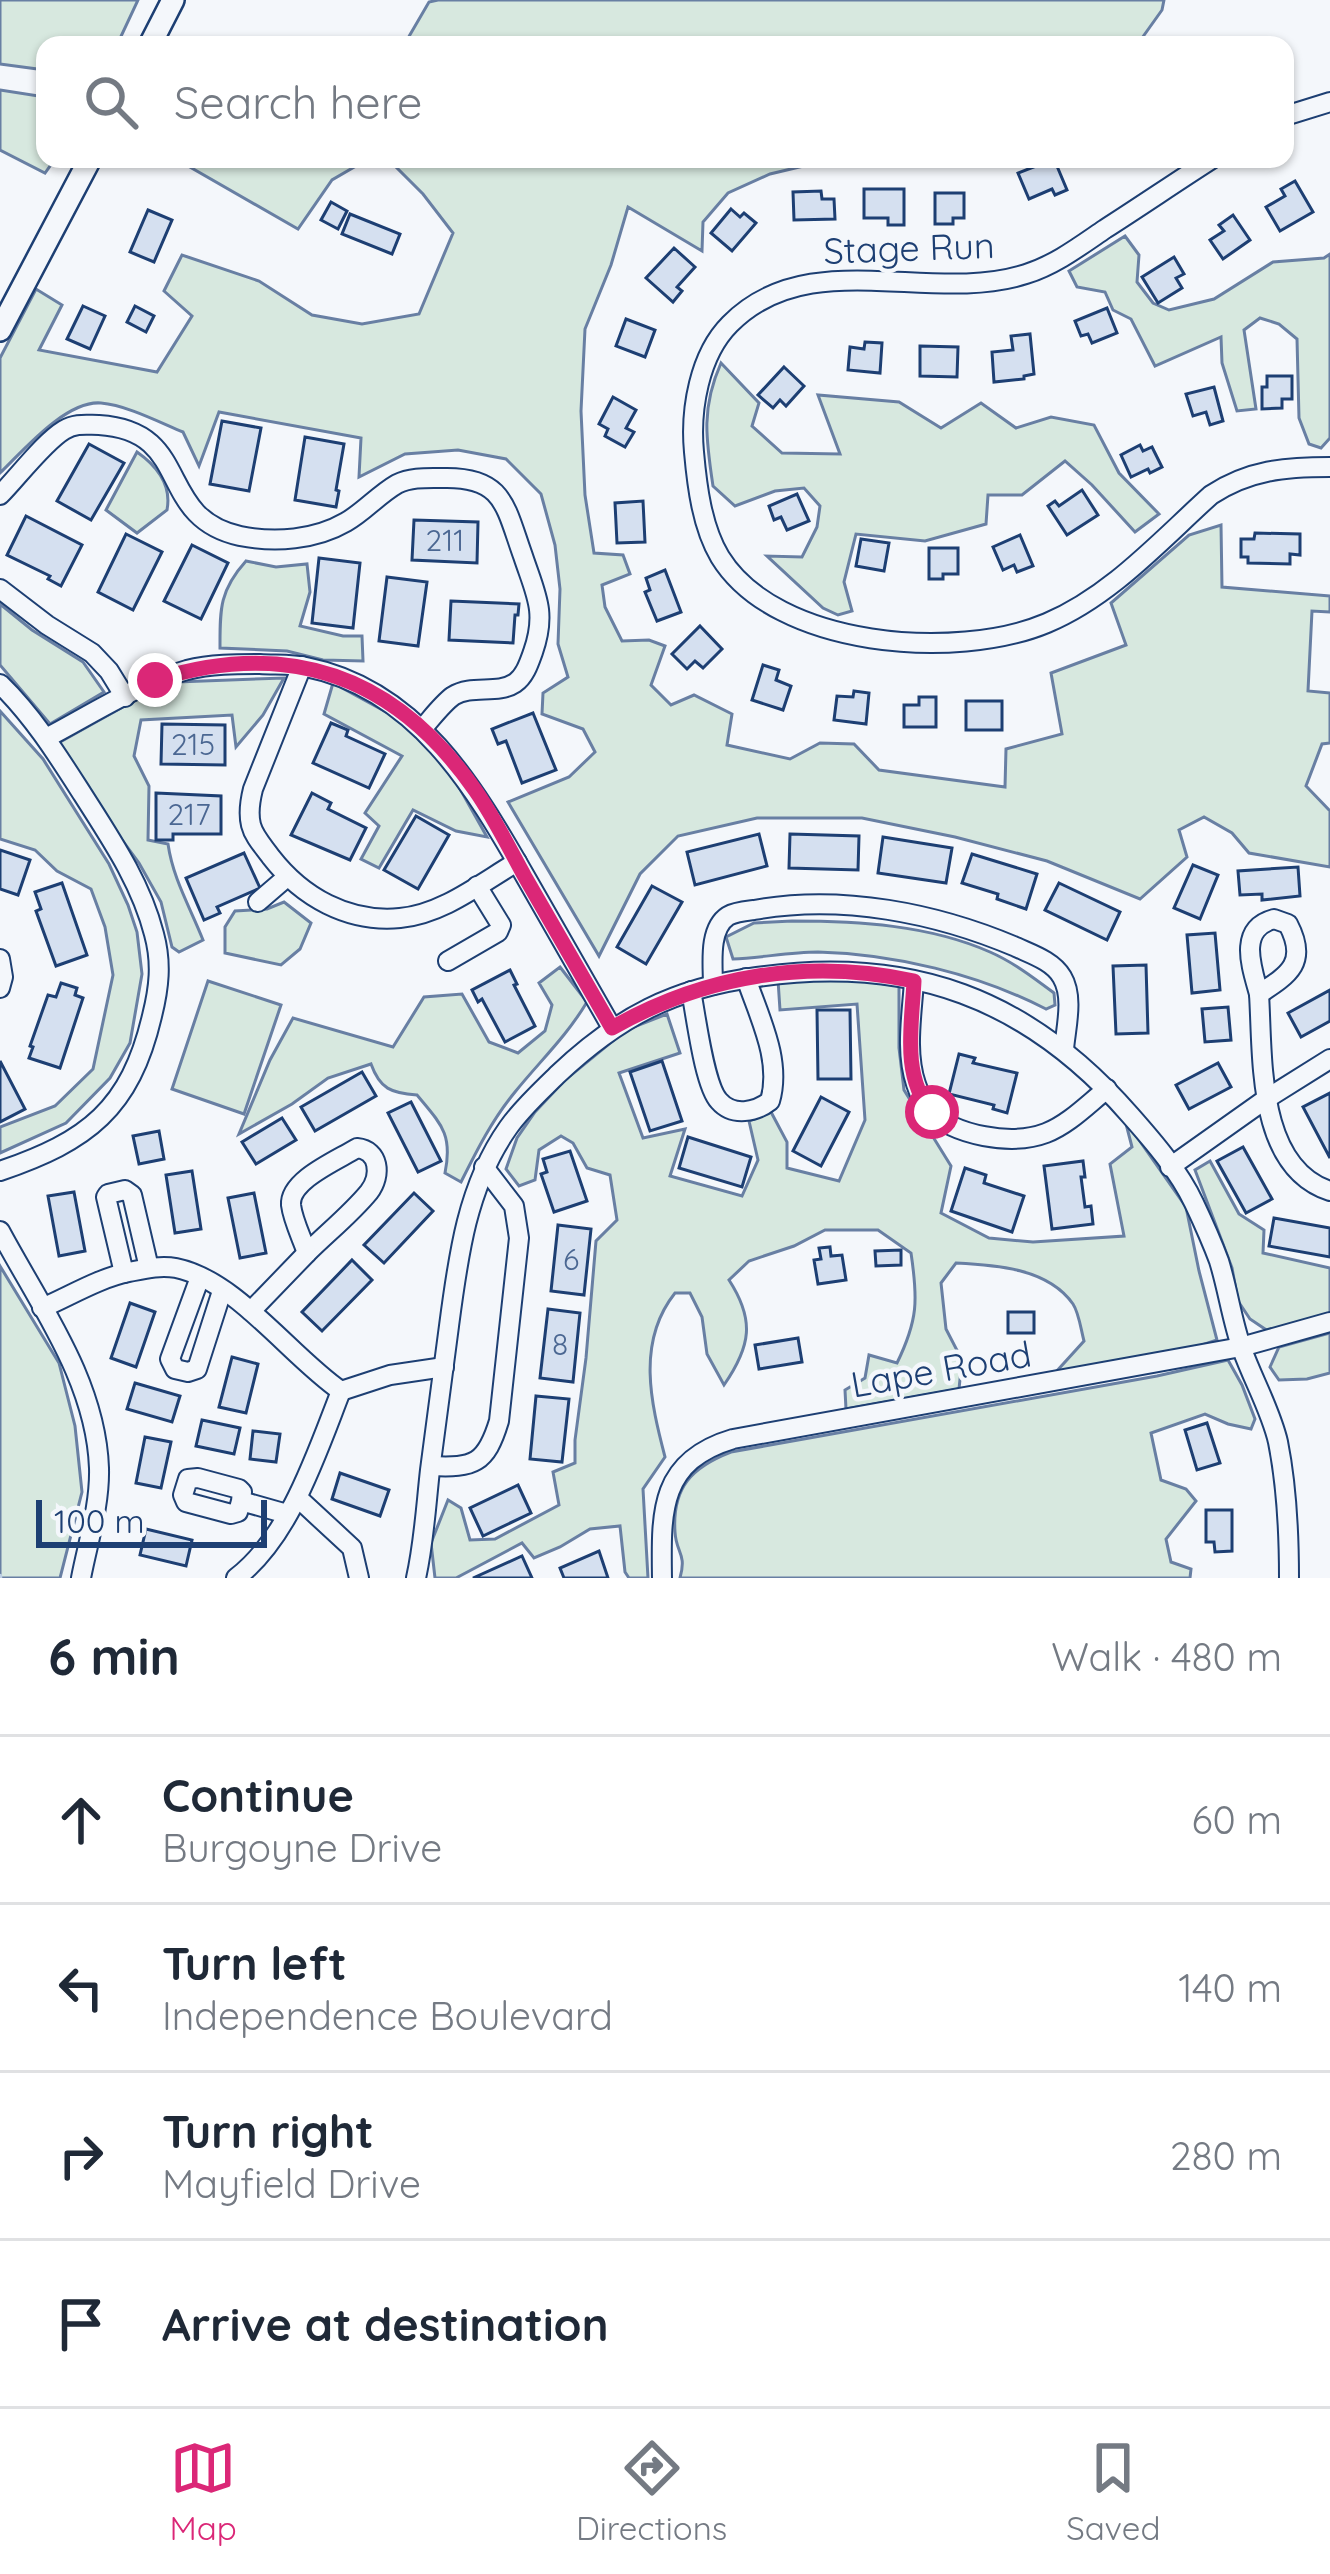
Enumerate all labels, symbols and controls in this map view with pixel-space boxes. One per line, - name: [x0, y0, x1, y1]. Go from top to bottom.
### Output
- search box: [36, 36, 1294, 168]
- icon: search: [78, 69, 144, 135]
- text: Search here: [174, 74, 422, 130]
- street label: Stage Run: [823, 222, 995, 273]
- house number: 211: [426, 521, 464, 559]
- route end: [128, 653, 182, 707]
- house number: 215: [171, 725, 215, 763]
- house number: 217: [167, 795, 211, 833]
- route start: [905, 1085, 959, 1139]
- house number: 6: [563, 1240, 579, 1278]
- house number: 8: [552, 1325, 568, 1363]
- street label: Lape Road: [847, 1331, 1035, 1406]
- scale bar: [36, 1494, 267, 1547]
- text: 100 m: [54, 1500, 145, 1541]
- text: 6 min: [48, 1624, 180, 1688]
- text: Walk · 480 m: [1051, 1632, 1282, 1681]
- text: Continue: [162, 1767, 354, 1823]
- icon: ahead: [48, 1787, 114, 1853]
- text: 60 m: [1192, 1795, 1282, 1844]
- text: Burgoyne Drive: [162, 1823, 442, 1872]
- text: Turn left: [162, 1935, 347, 1991]
- icon: left: [48, 1955, 114, 2021]
- text: 140 m: [1178, 1963, 1282, 2012]
- text: Independence Boulevard: [162, 1991, 613, 2040]
- text: Turn right: [162, 2103, 374, 2159]
- icon: right: [48, 2123, 114, 2189]
- text: 280 m: [1170, 2131, 1282, 2180]
- text: Mayfield Drive: [162, 2159, 421, 2208]
- icon: arrive: [48, 2291, 114, 2357]
- text: Arrive at destination: [162, 2296, 608, 2352]
- tab: Map: [170, 2435, 237, 2548]
- tab: Directions: [576, 2435, 727, 2548]
- tab: Saved: [1066, 2435, 1160, 2548]

